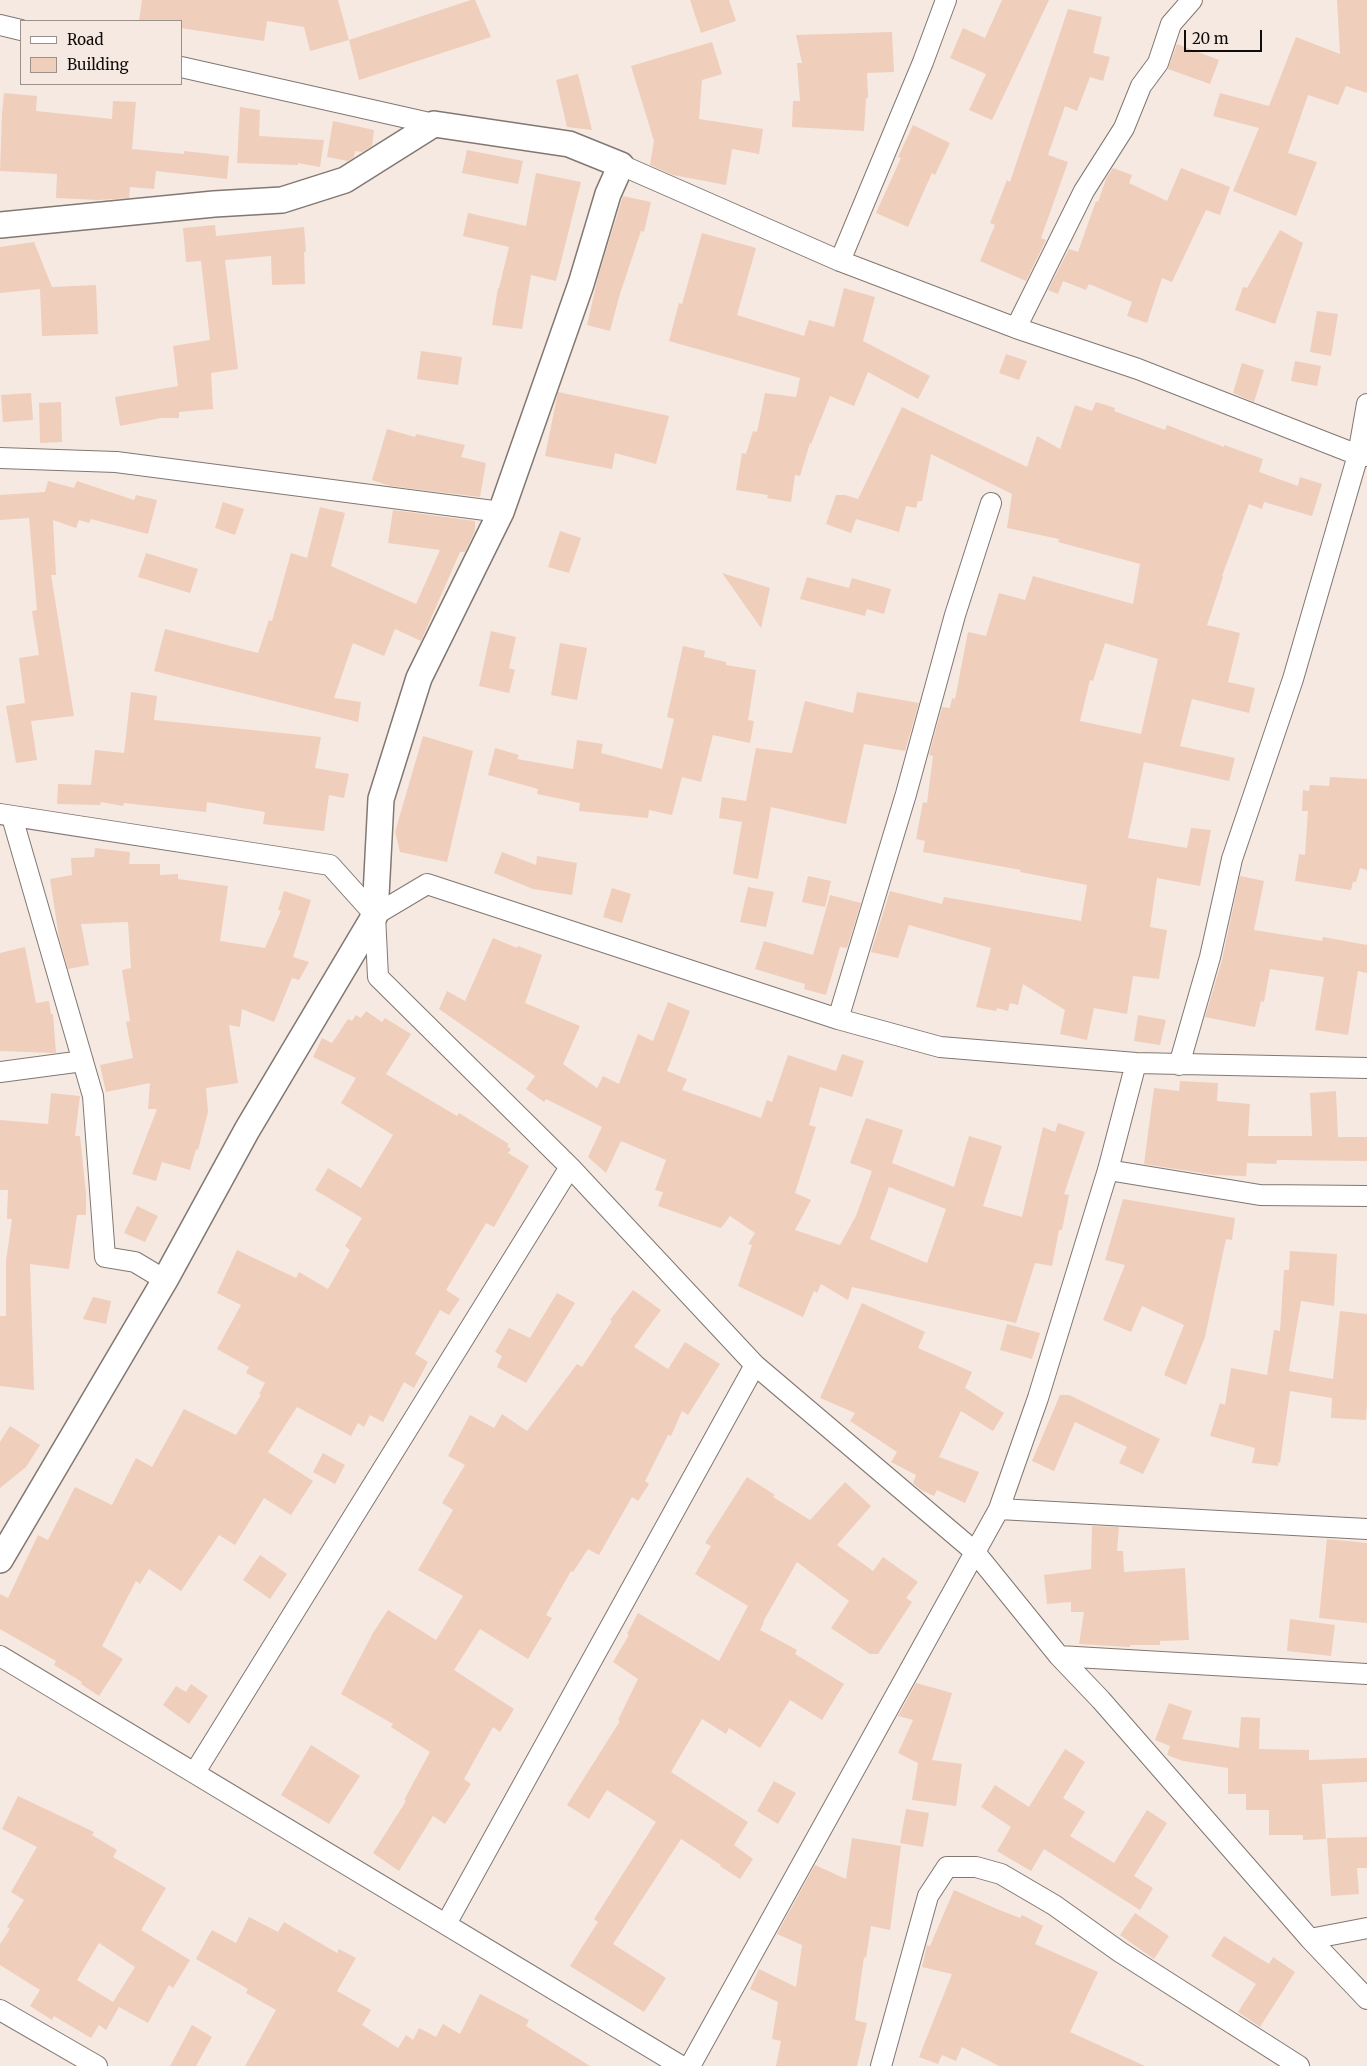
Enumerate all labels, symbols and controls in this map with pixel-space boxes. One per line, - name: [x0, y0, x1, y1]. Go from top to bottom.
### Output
- legend: [20, 20, 182, 85]
- scale bar: [1187, 20, 1264, 52]
- text: 20 m: [1192, 29, 1229, 48]
- text: Road: [67, 30, 103, 49]
- text: Building: [67, 55, 129, 74]

